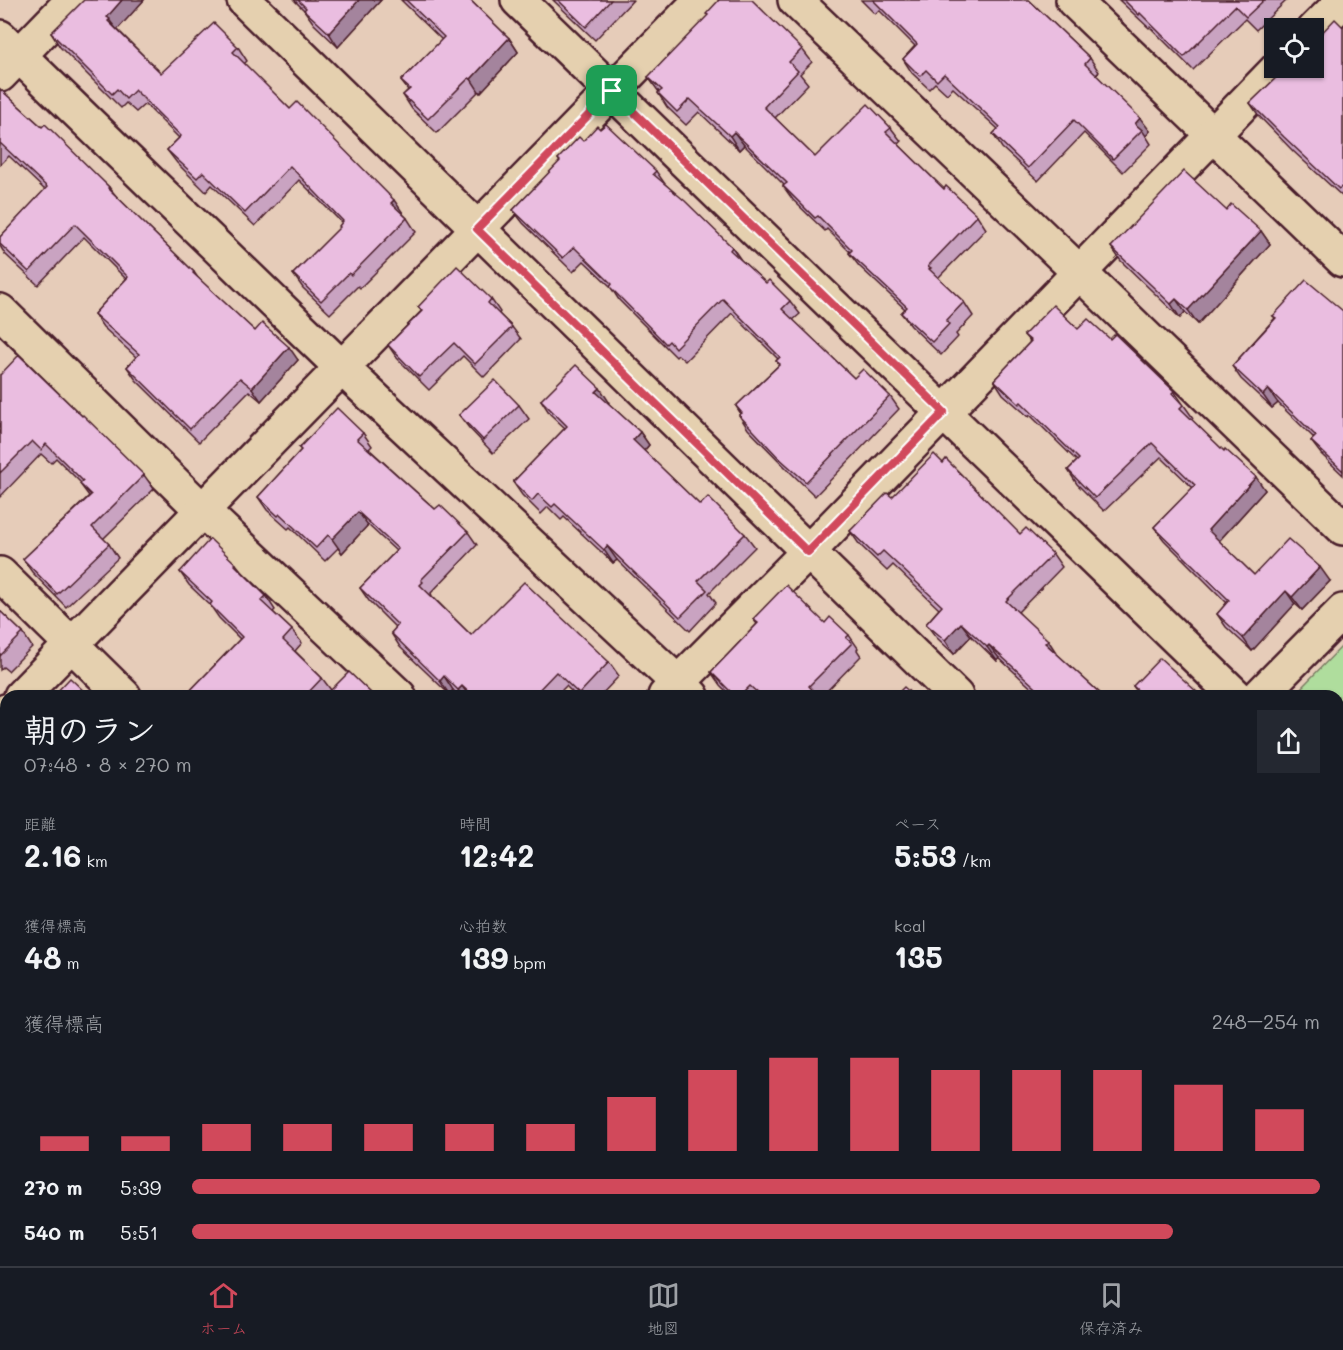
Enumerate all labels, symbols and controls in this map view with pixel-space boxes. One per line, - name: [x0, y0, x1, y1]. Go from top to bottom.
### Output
- map controls: [1264, 18, 1324, 78]
- button: locate: [1264, 18, 1324, 78]
- pin: [586, 65, 637, 116]
- icon: arrive: [595, 74, 628, 107]
- text: 朝のラン: [24, 707, 156, 750]
- button: share: [1257, 710, 1320, 773]
- text: 07:48 · 8 × 270 m: [24, 751, 192, 777]
- text: 距離: [24, 813, 56, 834]
- text: 時間: [459, 813, 491, 834]
- text: ペース: [894, 813, 941, 834]
- text: 2.16: [24, 835, 81, 875]
- text: 12:42: [459, 835, 534, 875]
- text: 5:53: [894, 835, 957, 875]
- text: km: [81, 850, 108, 871]
- text: /km: [957, 850, 991, 871]
- text: 獲得標高: [24, 915, 88, 936]
- text: 心拍数: [459, 915, 507, 936]
- text: kcal: [894, 915, 926, 936]
- text: 135: [894, 936, 943, 976]
- text: 48: [24, 937, 62, 977]
- text: 139: [459, 937, 508, 977]
- text: m: [62, 952, 80, 973]
- text: bpm: [508, 952, 546, 973]
- text: 248–254 m: [1212, 1008, 1320, 1034]
- text: 獲得標高: [24, 1010, 104, 1036]
- text: 270 m: [24, 1174, 82, 1200]
- text: 5:39: [120, 1174, 161, 1200]
- text: 540 m: [24, 1219, 84, 1245]
- text: 5:51: [120, 1219, 158, 1245]
- tab: ホーム: [200, 1279, 247, 1339]
- tab: 地図: [647, 1279, 680, 1339]
- tab: 保存済み: [1079, 1279, 1143, 1339]

